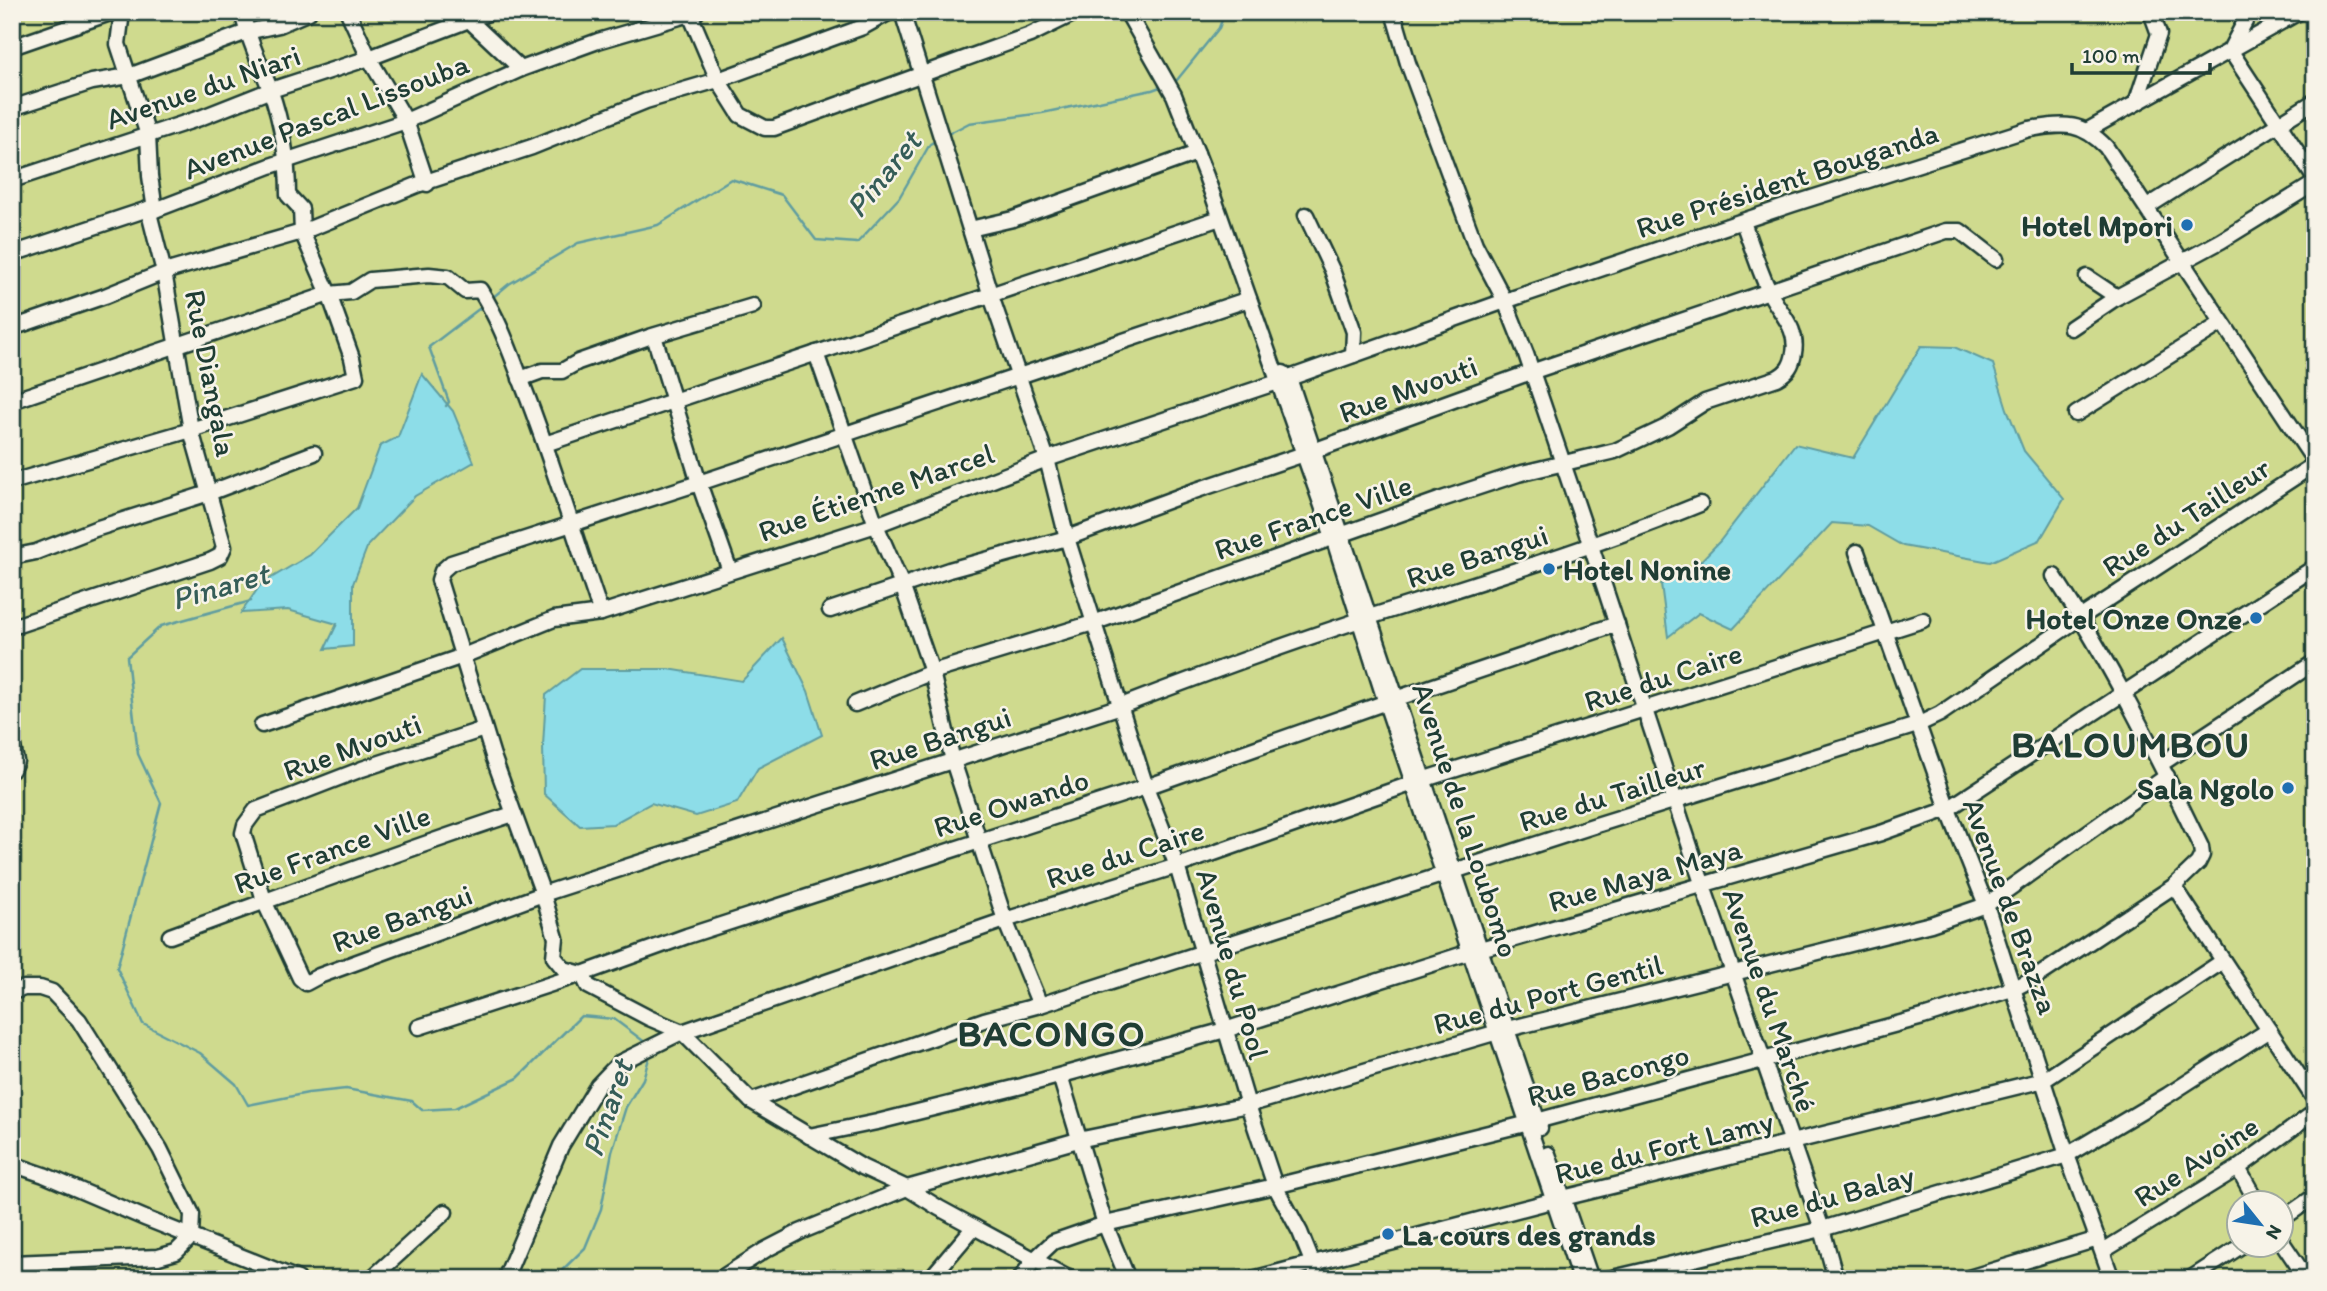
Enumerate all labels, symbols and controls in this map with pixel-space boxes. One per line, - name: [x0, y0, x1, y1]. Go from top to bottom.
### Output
- scale bar: [2072, 32, 2210, 76]
- street label: Avenue du Niari: [101, 36, 305, 138]
- text: 100 m: [2082, 43, 2140, 68]
- street label: Avenue Pascal Lissouba: [178, 44, 474, 187]
- street label: Rue Président Bouganda: [1631, 114, 1943, 246]
- water label: Pinaret: [837, 121, 931, 225]
- place label: Hotel Mpori: [2021, 207, 2173, 244]
- marker: Hotel Mpori: [2179, 217, 2195, 233]
- street label: Rue Diangala: [177, 287, 245, 460]
- street label: Rue Mvouti: [1334, 347, 1482, 431]
- street label: Rue Étienne Marcel: [753, 434, 999, 550]
- street label: Rue du Tailleur: [2095, 449, 2277, 585]
- street label: Rue France Ville: [1209, 466, 1417, 568]
- street label: Rue Bangui: [1402, 516, 1552, 596]
- place label: Hotel Nonine: [1563, 551, 1731, 588]
- water label: Pinaret: [167, 553, 276, 618]
- marker: Hotel Nonine: [1541, 561, 1557, 577]
- place label: Hotel Onze Onze: [2025, 600, 2242, 637]
- marker: Hotel Onze Onze: [2248, 610, 2264, 626]
- street label: Rue du Caire: [1579, 634, 1747, 720]
- street label: Avenue de la Loubomo: [1404, 678, 1528, 962]
- street label: Rue Bangui: [865, 698, 1015, 778]
- street label: Rue Mvouti: [278, 705, 426, 789]
- district label: BALOUMBOU: [2011, 722, 2251, 766]
- street label: Rue du Tailleur: [1514, 748, 1710, 840]
- street label: Rue Owando: [929, 761, 1093, 845]
- place label: Sala Ngolo: [2137, 770, 2274, 807]
- marker: Sala Ngolo: [2280, 780, 2296, 796]
- street label: Avenue de Brazza: [1955, 793, 2067, 1019]
- street label: Rue France Ville: [229, 796, 435, 902]
- street label: Rue du Caire: [1041, 811, 1209, 897]
- street label: Rue Maya Maya: [1544, 830, 1746, 920]
- street label: Avenue du Pool: [1188, 865, 1278, 1064]
- street label: Rue Bangui: [327, 876, 477, 960]
- street label: Avenue du Marché: [1714, 883, 1826, 1117]
- street label: Rue du Port Gentil: [1429, 945, 1667, 1042]
- district label: BACONGO: [957, 1011, 1147, 1055]
- street label: Rue Bacongo: [1523, 1036, 1693, 1114]
- water label: Pinaret: [573, 1052, 642, 1161]
- street label: Rue du Fort Lamy: [1551, 1102, 1777, 1192]
- street label: Rue Avoine: [2127, 1107, 2265, 1215]
- street label: Rue du Balay: [1746, 1156, 1918, 1236]
- north arrow: [2226, 1190, 2296, 1260]
- place label: La cours des grands: [1402, 1216, 1656, 1253]
- text: N: [2261, 1221, 2287, 1244]
- marker: La cours des grands: [1380, 1226, 1396, 1242]

